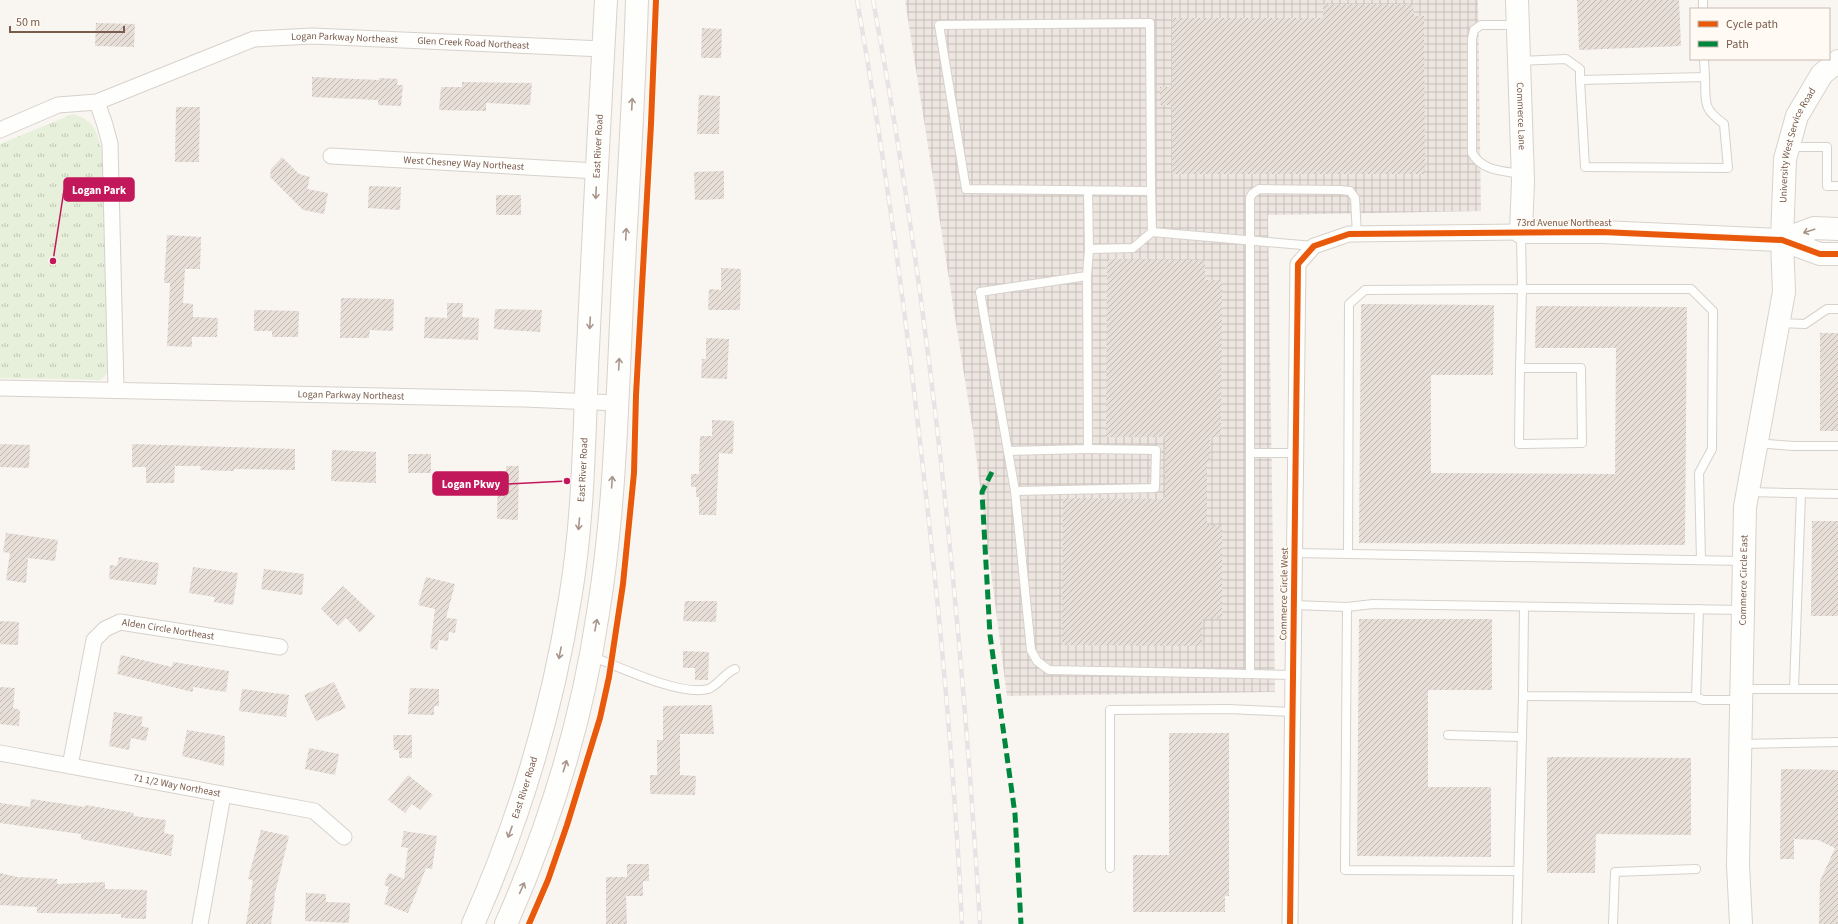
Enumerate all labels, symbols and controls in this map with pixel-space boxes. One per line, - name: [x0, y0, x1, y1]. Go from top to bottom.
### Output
- scale bar: [10, 8, 124, 34]
- legend: [1690, 8, 1830, 60]
- text: 50 m: [16, 14, 40, 31]
- text: Cycle path: [1726, 16, 1778, 33]
- street label: Logan Parkway Northeast: [291, 29, 399, 47]
- street label: Glen Creek Road Northeast: [417, 34, 530, 53]
- text: Path: [1726, 36, 1749, 53]
- street label: Commerce Lane: [1513, 82, 1529, 150]
- street label: University West Service Road: [1776, 85, 1819, 203]
- one-way arrow: [629, 98, 636, 111]
- street label: East River Road: [589, 114, 607, 179]
- street label: West Chesney Way Northeast: [403, 153, 525, 174]
- callout: Logan Park: [64, 178, 134, 201]
- text: Logan Park: [72, 183, 126, 198]
- one-way arrow: [592, 186, 600, 199]
- street label: 73rd Avenue Northeast: [1516, 216, 1612, 230]
- one-way arrow: [1804, 227, 1816, 235]
- one-way arrow: [622, 228, 629, 241]
- one-way arrow: [586, 316, 593, 329]
- one-way arrow: [615, 358, 623, 371]
- street label: Logan Parkway Northeast: [297, 387, 405, 403]
- street label: East River Road: [574, 437, 591, 503]
- callout: Logan Pkwy: [433, 472, 508, 495]
- one-way arrow: [609, 476, 616, 489]
- text: Logan Pkwy: [442, 477, 500, 492]
- one-way arrow: [575, 517, 582, 530]
- street label: Commerce Circle East: [1736, 534, 1751, 626]
- street label: Commerce Circle West: [1276, 547, 1292, 641]
- street label: Alden Circle Northeast: [121, 615, 216, 644]
- one-way arrow: [592, 619, 600, 632]
- one-way arrow: [556, 646, 564, 659]
- street label: East River Road: [508, 755, 541, 821]
- one-way arrow: [562, 759, 569, 772]
- street label: 71 1/2 Way Northeast: [132, 771, 222, 801]
- one-way arrow: [506, 825, 513, 838]
- one-way arrow: [519, 883, 526, 895]

